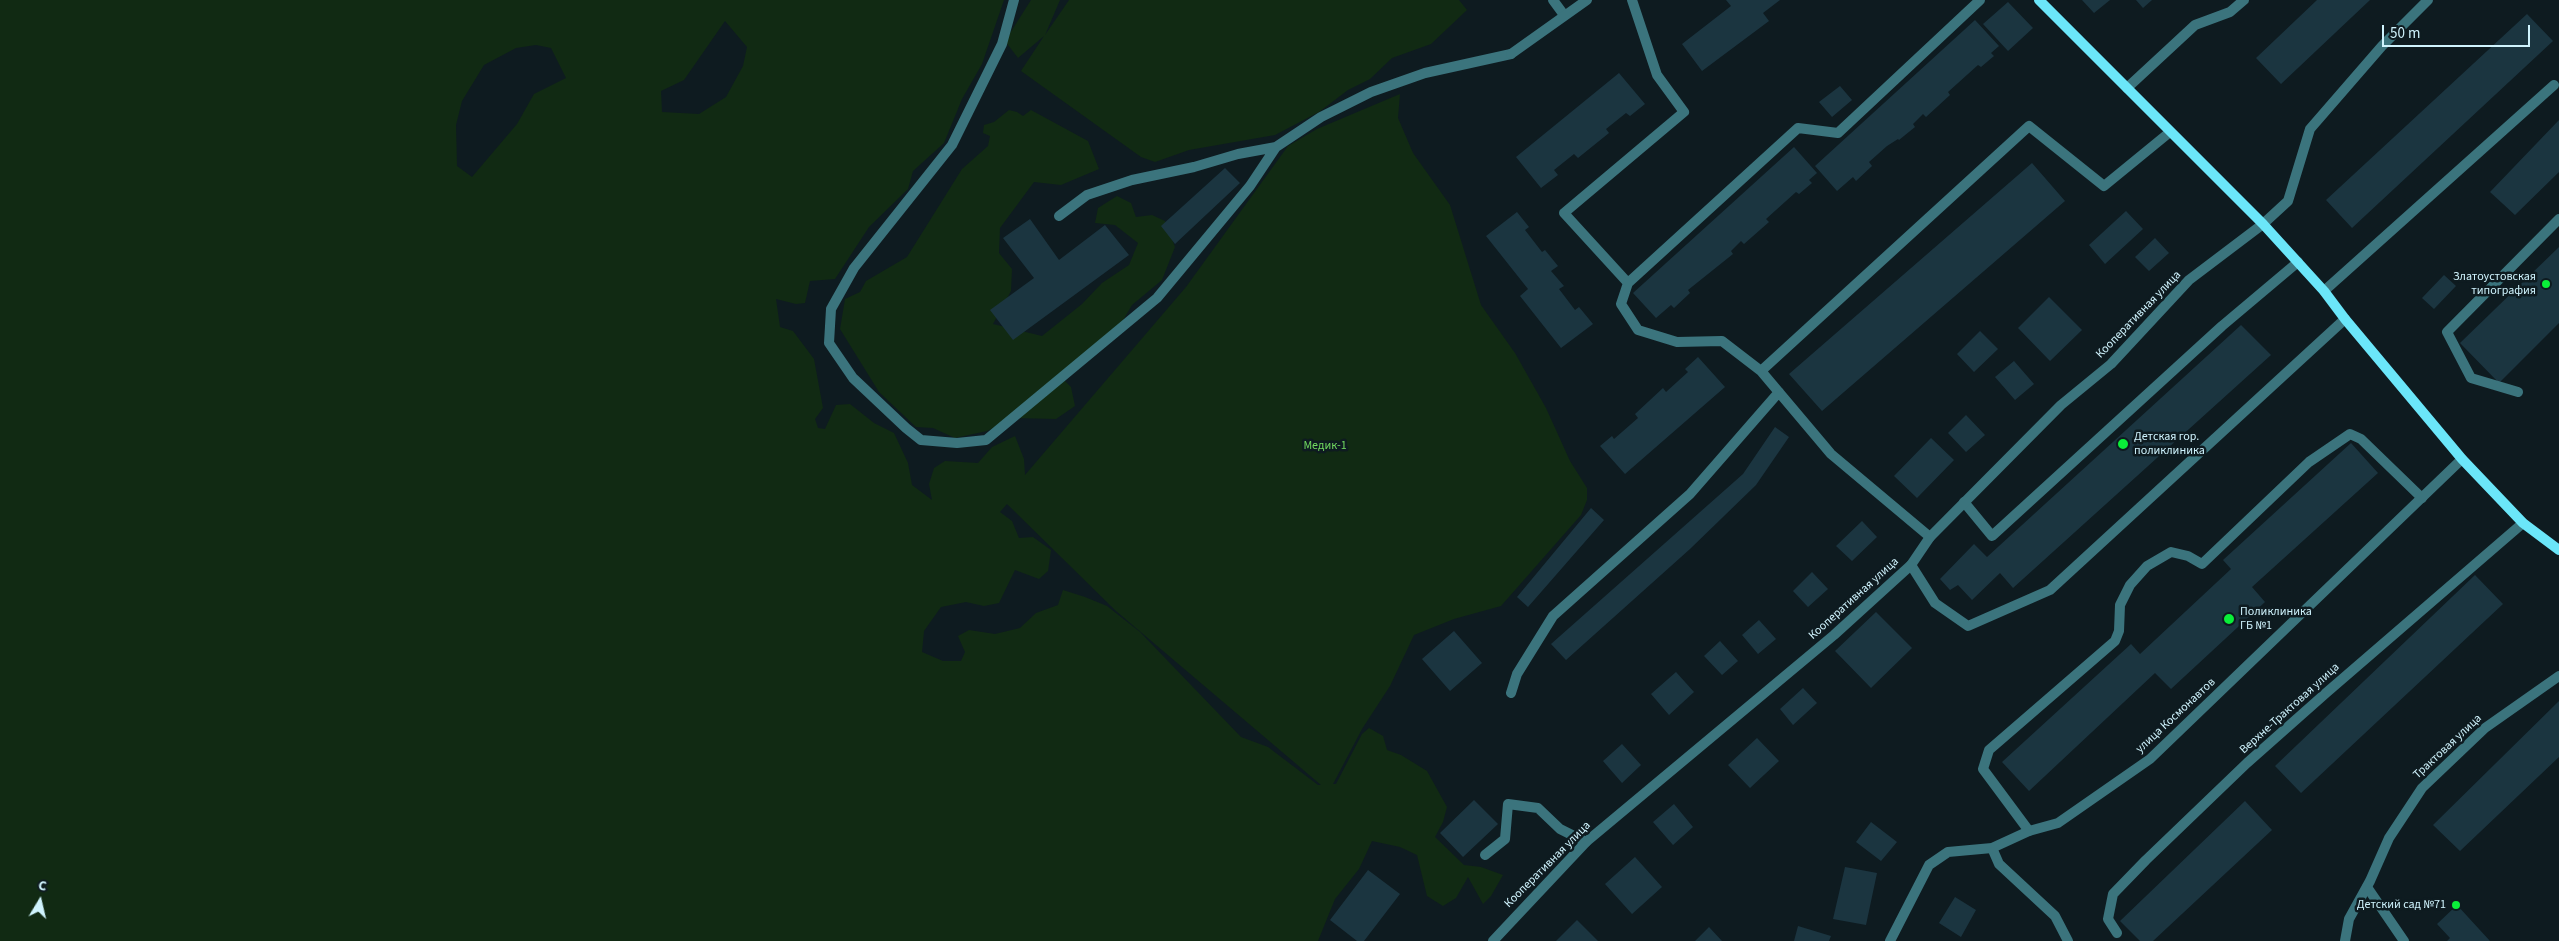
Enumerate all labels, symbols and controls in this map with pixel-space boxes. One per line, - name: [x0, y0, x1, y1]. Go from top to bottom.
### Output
- scale bar: [2384, 15, 2532, 47]
- text: 50 m: [2390, 23, 2420, 44]
- street label: Кооперативная улица: [2094, 268, 2184, 362]
- place label: Златоустовская типография: [2453, 270, 2536, 298]
- marker: Златоустовская типография: [2540, 278, 2552, 290]
- place label: Детская гор. поликлиника: [2134, 430, 2205, 458]
- marker: Детская гор. поликлиника: [2116, 437, 2130, 451]
- park label: Медик-1: [1303, 439, 1347, 453]
- street label: Кооперативная улица: [1806, 555, 1902, 643]
- place label: Поликлиника ГБ №1: [2240, 605, 2312, 633]
- marker: Поликлиника ГБ №1: [2222, 612, 2236, 626]
- street label: Верхне-Трактовая улица: [2237, 660, 2343, 758]
- street label: улица Космонавтов: [2133, 675, 2219, 757]
- street label: Трактовая улица: [2411, 712, 2485, 782]
- street label: Кооперативная улица: [1502, 819, 1594, 911]
- north arrow: [15, 876, 65, 926]
- text: С: [37, 876, 48, 897]
- place label: Детский сад №71: [2357, 898, 2446, 912]
- marker: Детский сад №71: [2450, 899, 2462, 911]

